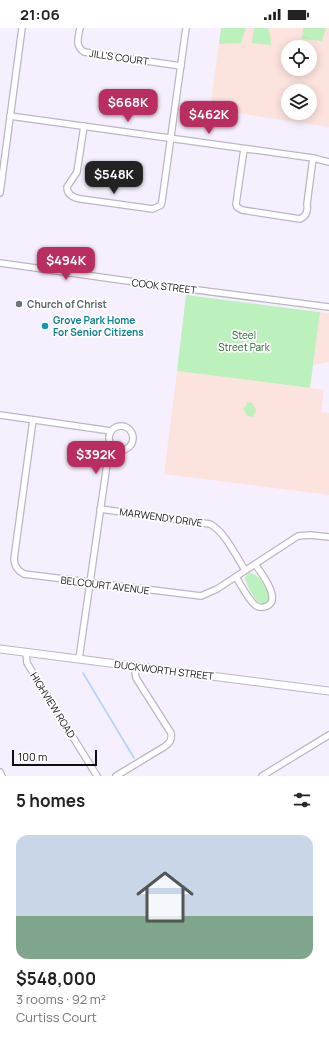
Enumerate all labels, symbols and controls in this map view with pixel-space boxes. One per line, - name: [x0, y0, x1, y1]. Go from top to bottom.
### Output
- text: 21:06: [20, 4, 60, 25]
- map controls: [281, 40, 317, 120]
- button: locate: [281, 40, 317, 76]
- street label: JILL'S COURT: [88, 46, 150, 68]
- button: layers: [281, 84, 317, 120]
- pin: $668K: [100, 89, 156, 123]
- text: $668K: [108, 93, 148, 111]
- pin: $462K: [181, 101, 237, 135]
- text: $462K: [189, 105, 229, 123]
- pin: $548K: [86, 161, 142, 195]
- text: $548K: [94, 165, 134, 183]
- pin: $494K: [38, 247, 94, 281]
- text: $494K: [46, 251, 86, 269]
- street label: COOK STREET: [131, 275, 197, 297]
- place label: Church of Christ: [27, 297, 107, 311]
- marker: Church of Christ: [14, 299, 24, 309]
- place label: Grove Park Home For Senior Citizens: [53, 313, 144, 339]
- marker: Grove Park Home For Senior Citizens: [40, 321, 50, 331]
- park label: Steel Street Park: [218, 328, 271, 354]
- pin: $392K: [68, 441, 124, 475]
- text: $392K: [76, 445, 116, 463]
- street label: MARWENDY DRIVE: [119, 504, 204, 530]
- street label: BELCOURT AVENUE: [60, 573, 150, 597]
- street label: DUCKWORTH STREET: [113, 657, 215, 683]
- street label: HIGHVIEW ROAD: [27, 670, 79, 741]
- scale bar: [12, 748, 97, 767]
- text: 100 m: [18, 749, 47, 764]
- text: 5 homes: [16, 789, 85, 812]
- icon: filters: [291, 789, 313, 811]
- icon: home: [129, 861, 201, 933]
- text: $548,000: [16, 967, 96, 990]
- text: 3 rooms · 92 m²: [16, 990, 106, 1008]
- text: Curtiss Court: [16, 1008, 97, 1026]

